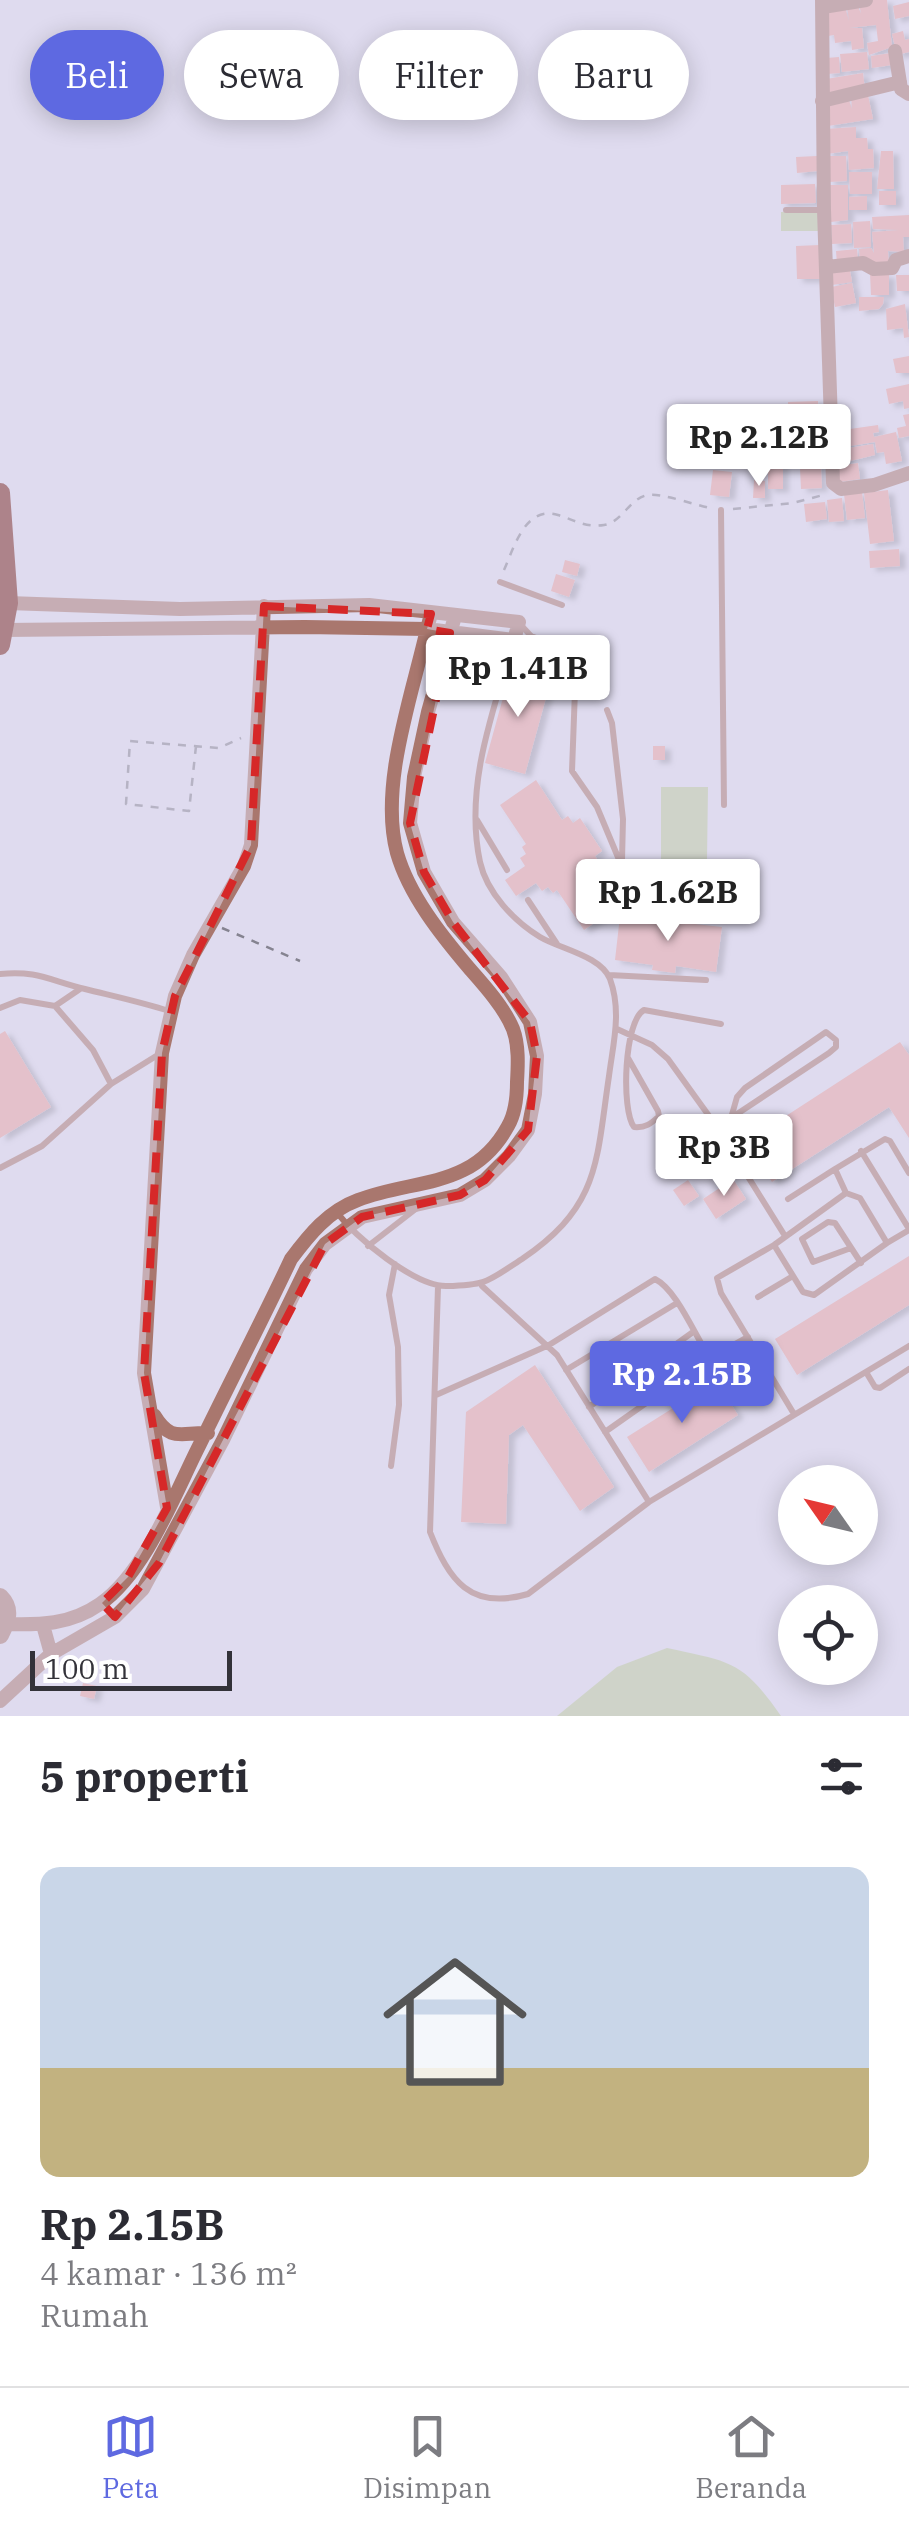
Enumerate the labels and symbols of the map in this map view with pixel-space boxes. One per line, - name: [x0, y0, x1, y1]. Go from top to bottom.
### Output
- pin: Rp 2.12B: [656, 404, 862, 489]
- pin: Rp 1.41B: [415, 635, 621, 720]
- pin: Rp 1.62B: [565, 859, 771, 944]
- pin: Rp 3B: [654, 1114, 794, 1199]
- pin: Rp 2.15B: [579, 1341, 785, 1426]
- north arrow: [778, 1465, 878, 1565]
- scale bar: [30, 1646, 232, 1690]

